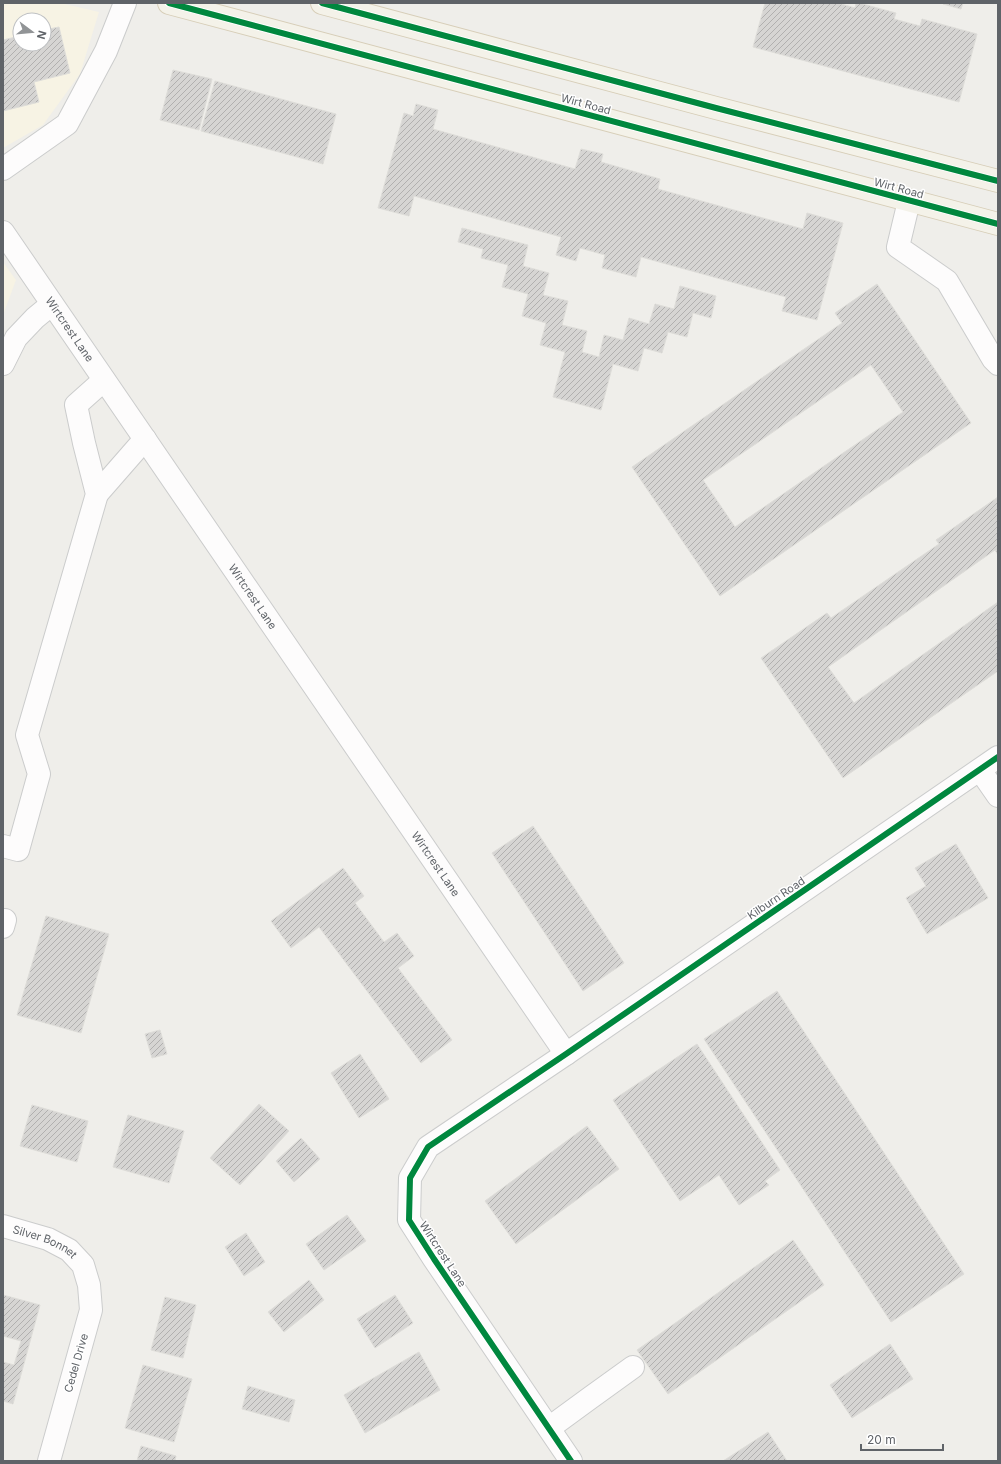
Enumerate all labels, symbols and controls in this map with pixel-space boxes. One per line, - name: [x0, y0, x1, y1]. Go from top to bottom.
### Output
- north arrow: [12, 12, 52, 52]
- text: N: [34, 29, 49, 41]
- street label: Wirt Road: [560, 91, 612, 117]
- street label: Wirt Road: [873, 175, 925, 201]
- street label: Wirtcrest Lane: [42, 294, 97, 365]
- street label: Wirtcrest Lane: [226, 561, 280, 632]
- street label: Wirtcrest Lane: [409, 829, 463, 899]
- street label: Kilburn Road: [744, 874, 808, 922]
- street label: Wirtcrest Lane: [416, 1218, 470, 1290]
- street label: Silver Bonnet: [11, 1222, 80, 1262]
- street label: Cedel Drive: [61, 1332, 91, 1394]
- scale bar: [861, 1426, 943, 1452]
- text: 20 m: [867, 1432, 896, 1447]

